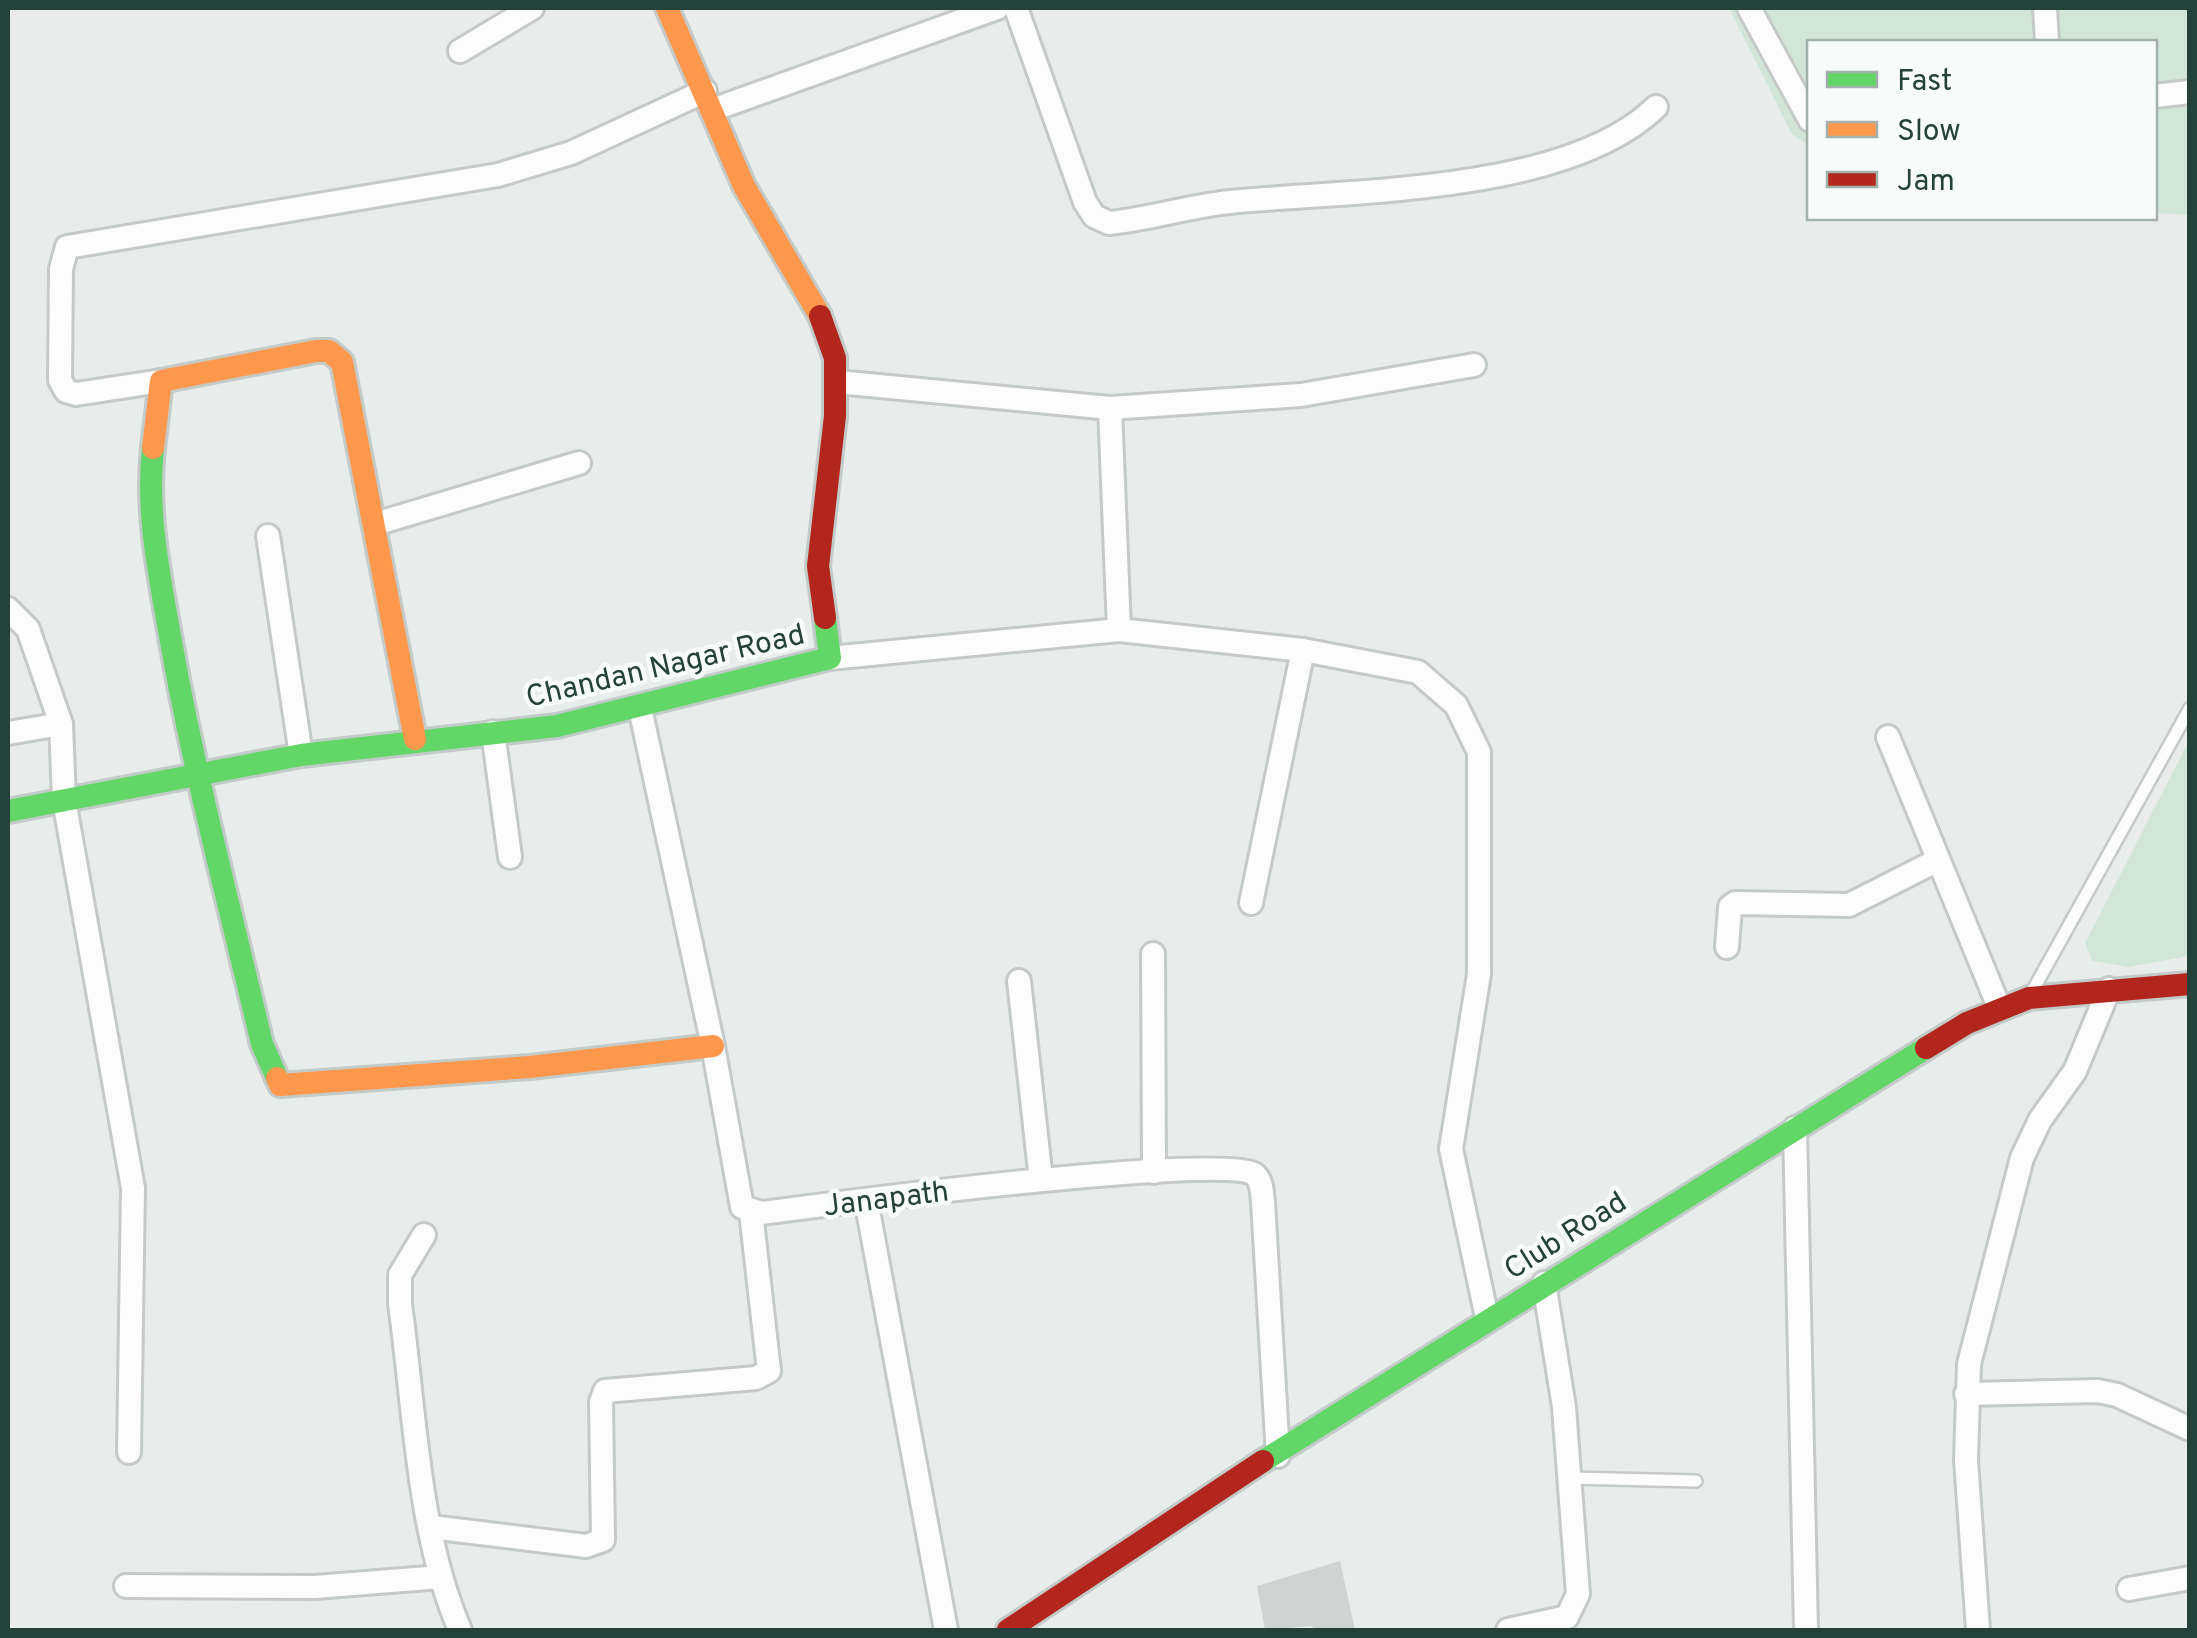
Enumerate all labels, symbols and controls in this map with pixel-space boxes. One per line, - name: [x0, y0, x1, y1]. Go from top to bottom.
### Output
- legend: [1807, 40, 2157, 220]
- text: Fast: [1897, 64, 1952, 101]
- text: Slow: [1897, 114, 1961, 151]
- text: Jam: [1897, 164, 1955, 201]
- street label: Chandan Nagar Road: [523, 617, 809, 718]
- street label: Janapath: [821, 1174, 951, 1227]
- street label: Club Road: [1498, 1185, 1634, 1289]

